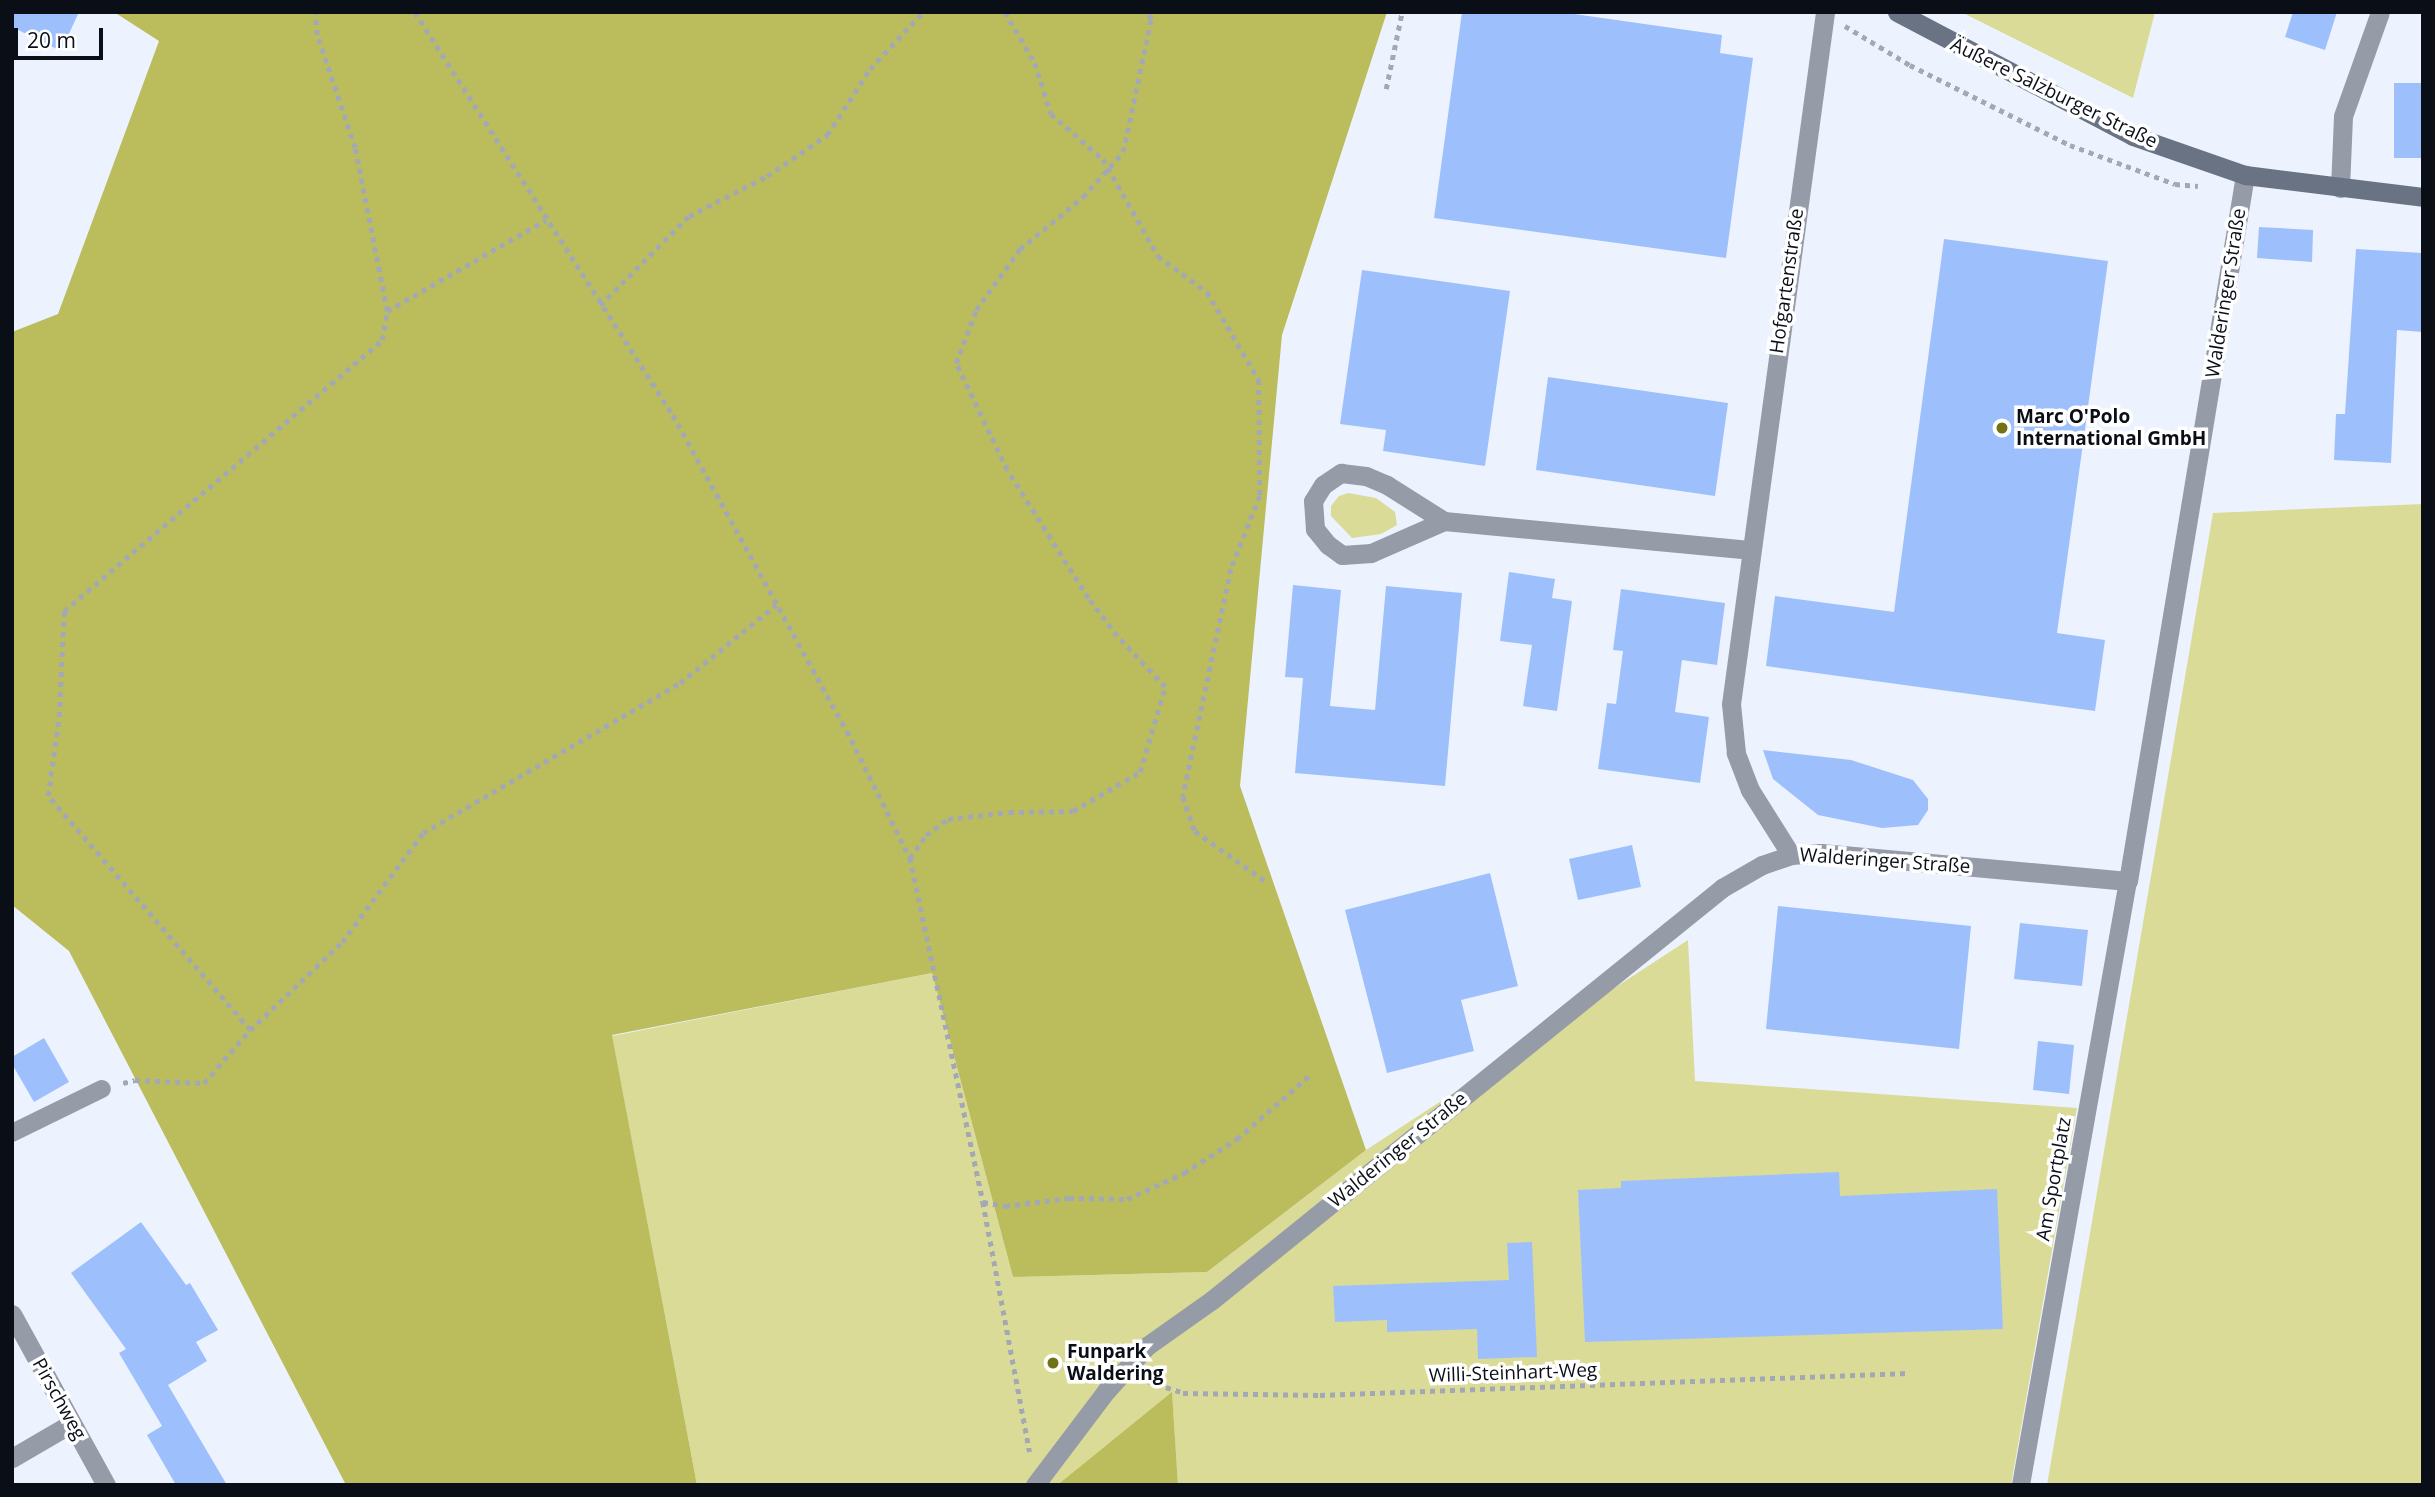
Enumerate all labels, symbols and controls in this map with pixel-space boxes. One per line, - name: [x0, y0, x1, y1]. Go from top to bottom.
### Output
- scale bar: [18, 14, 107, 58]
- text: 20 m: [27, 26, 76, 54]
- street label: Äußere Salzburger Straße: [1947, 33, 2161, 153]
- street label: Hofgartenstraße: [1766, 207, 1808, 355]
- street label: Walderinger Straße: [2201, 207, 2251, 379]
- place label: Marc O'Polo International GmbH: [2016, 406, 2206, 450]
- marker: Marc O'Polo International GmbH: [1994, 420, 2010, 436]
- street label: Walderinger Straße: [1799, 844, 1971, 878]
- street label: Walderinger Straße: [1324, 1087, 1472, 1213]
- street label: Am Sportplatz: [2032, 1115, 2076, 1243]
- place label: Funpark Waldering: [1067, 1341, 1164, 1385]
- street label: Pirschweg: [27, 1354, 91, 1444]
- marker: Funpark Waldering: [1045, 1355, 1061, 1371]
- street label: Willi-Steinhart-Weg: [1428, 1359, 1598, 1387]

